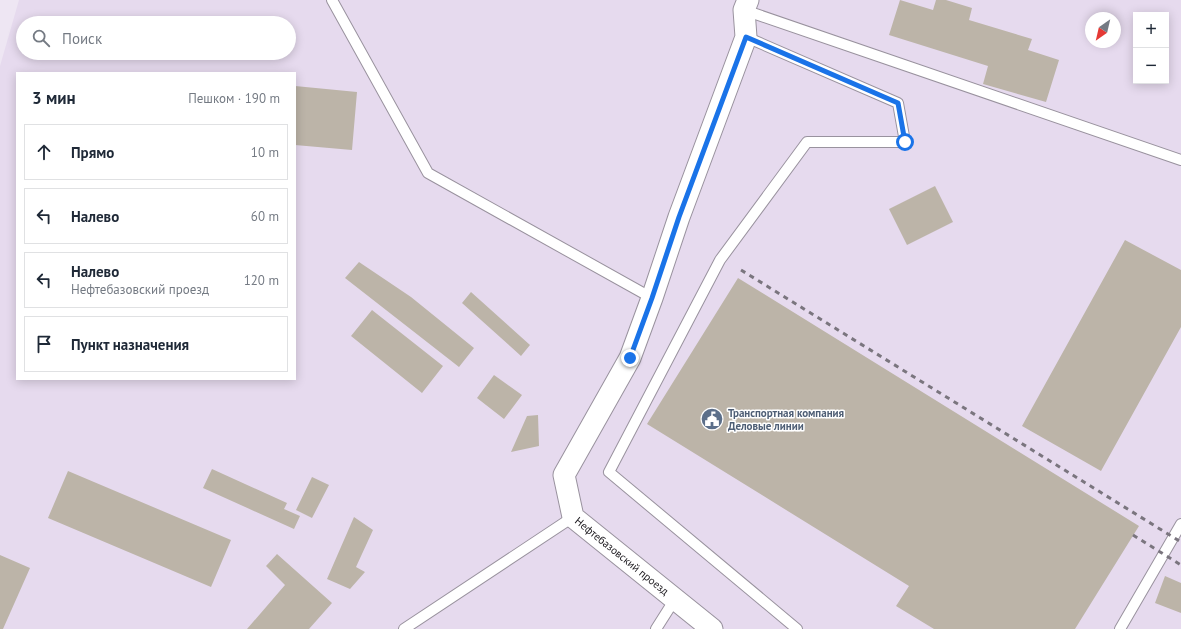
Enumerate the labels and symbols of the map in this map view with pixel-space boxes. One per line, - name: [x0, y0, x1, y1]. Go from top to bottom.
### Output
- north arrow: [1085, 12, 1121, 48]
- route start: [896, 133, 914, 151]
- route end: [621, 349, 639, 367]
- public building icon: Транспортная компания Деловые линии: [699, 406, 725, 432]
- place label: Транспортная компания Деловые линии: [728, 406, 844, 433]
- street label: Нефтебазовский проезд: [572, 514, 672, 598]

